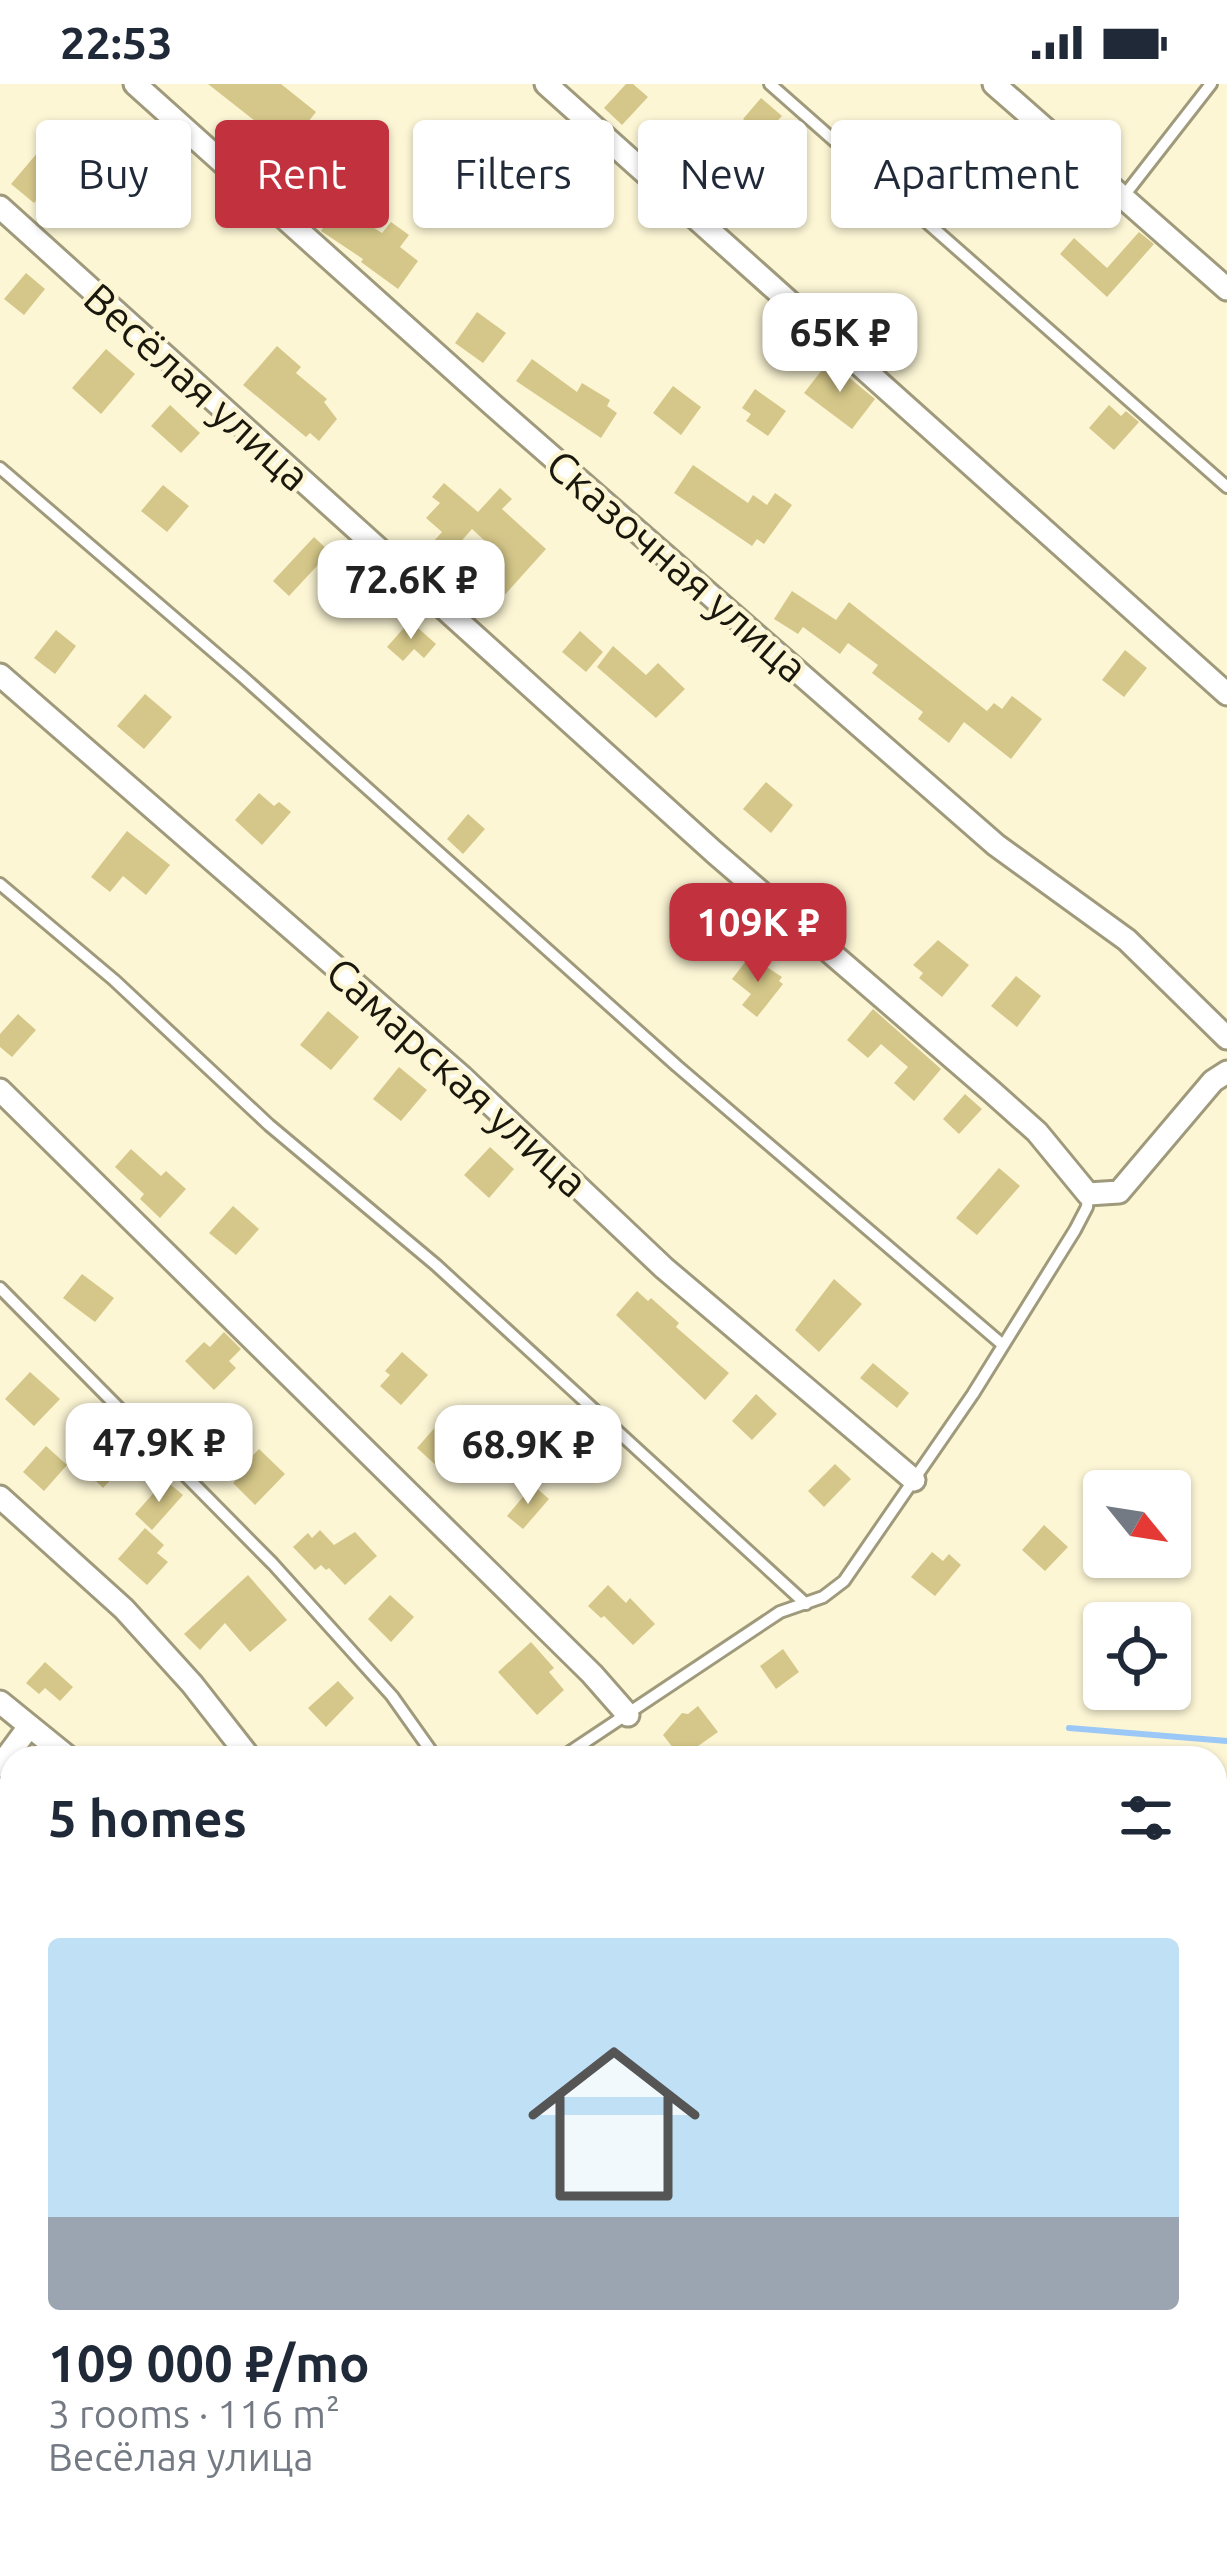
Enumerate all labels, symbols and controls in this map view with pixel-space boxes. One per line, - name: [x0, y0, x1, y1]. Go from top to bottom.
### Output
- text: 22:53: [60, 17, 173, 68]
- chip: Buy: [36, 120, 191, 228]
- chip: Rent: [215, 120, 389, 228]
- chip: Filters: [413, 120, 614, 228]
- chip: New: [638, 120, 807, 228]
- chip: Apartment: [831, 120, 1121, 228]
- street label: Весёлая улица: [75, 274, 319, 500]
- pin: 65K ₽: [756, 293, 924, 395]
- text: 65K ₽: [789, 310, 891, 353]
- street label: Сказочная улица: [538, 440, 817, 691]
- pin: 72.6K ₽: [300, 540, 522, 642]
- text: 72.6K ₽: [345, 557, 477, 600]
- pin: 109K ₽: [660, 883, 856, 985]
- text: 109K ₽: [696, 900, 820, 943]
- street label: Самарская улица: [318, 947, 597, 1206]
- pin: 47.9K ₽: [48, 1403, 270, 1505]
- pin: 68.9K ₽: [417, 1405, 639, 1507]
- text: 47.9K ₽: [93, 1420, 225, 1463]
- text: 68.9K ₽: [462, 1422, 594, 1465]
- north arrow: [1083, 1470, 1191, 1578]
- map controls: [1083, 1470, 1191, 1710]
- button: locate: [1083, 1602, 1191, 1710]
- icon: filters: [1113, 1785, 1179, 1851]
- text: 5 homes: [48, 1789, 247, 1847]
- icon: home: [506, 2016, 722, 2232]
- text: 109 000 ₽/mo: [48, 2334, 370, 2392]
- text: 3 rooms · 116 m²: [48, 2392, 340, 2435]
- text: Весёлая улица: [48, 2435, 313, 2478]

